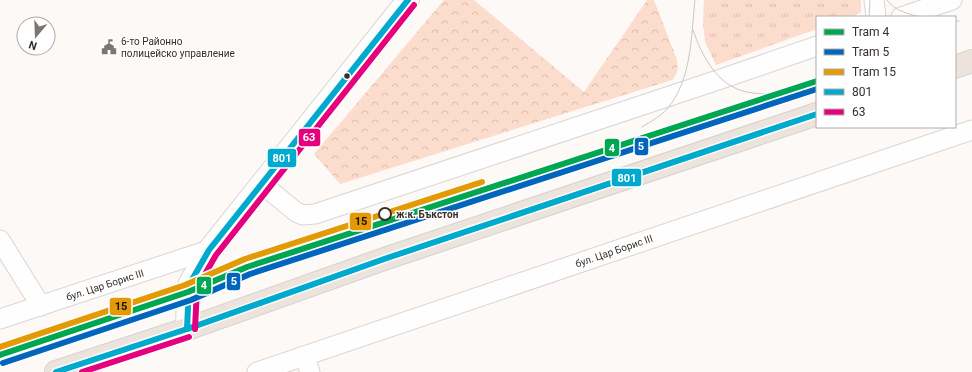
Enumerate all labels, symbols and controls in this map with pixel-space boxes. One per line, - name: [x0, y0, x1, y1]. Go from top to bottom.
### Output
- north arrow: [16, 16, 56, 56]
- legend: [816, 16, 956, 128]
- text: Tram 4: [852, 25, 890, 39]
- place label: 6-то Районно полицейско управление: [121, 36, 235, 59]
- text: N: [27, 37, 39, 52]
- public building icon: 6-то Районно полицейско управление: [100, 38, 118, 56]
- text: Tram 5: [852, 45, 890, 59]
- text: Tram 15: [852, 65, 896, 79]
- unlabelled marker: [342, 71, 352, 81]
- text: 801: [852, 85, 872, 99]
- text: 63: [852, 105, 866, 119]
- line badge: 63: [298, 128, 321, 147]
- text: 63: [303, 131, 315, 144]
- line badge: 5: [634, 137, 649, 156]
- line badge: 4: [604, 138, 620, 157]
- text: 5: [638, 140, 644, 153]
- text: 4: [609, 142, 616, 155]
- line badge: 801: [267, 148, 297, 168]
- text: 801: [273, 152, 291, 165]
- line badge: 801: [611, 168, 642, 187]
- text: 801: [618, 172, 636, 185]
- marker: ж.к. Бъкстон: [378, 207, 392, 221]
- place label: ж.к. Бъкстон: [396, 209, 459, 220]
- line badge: 15: [349, 212, 372, 231]
- text: 15: [355, 215, 367, 228]
- street label: бул. Цар Борис III: [574, 233, 654, 269]
- street label: бул. Цар Борис III: [65, 267, 145, 303]
- line badge: 5: [226, 272, 241, 291]
- text: 5: [231, 275, 237, 288]
- line badge: 4: [196, 276, 212, 295]
- text: 4: [201, 279, 208, 292]
- line badge: 15: [109, 297, 132, 316]
- text: 15: [115, 300, 127, 313]

